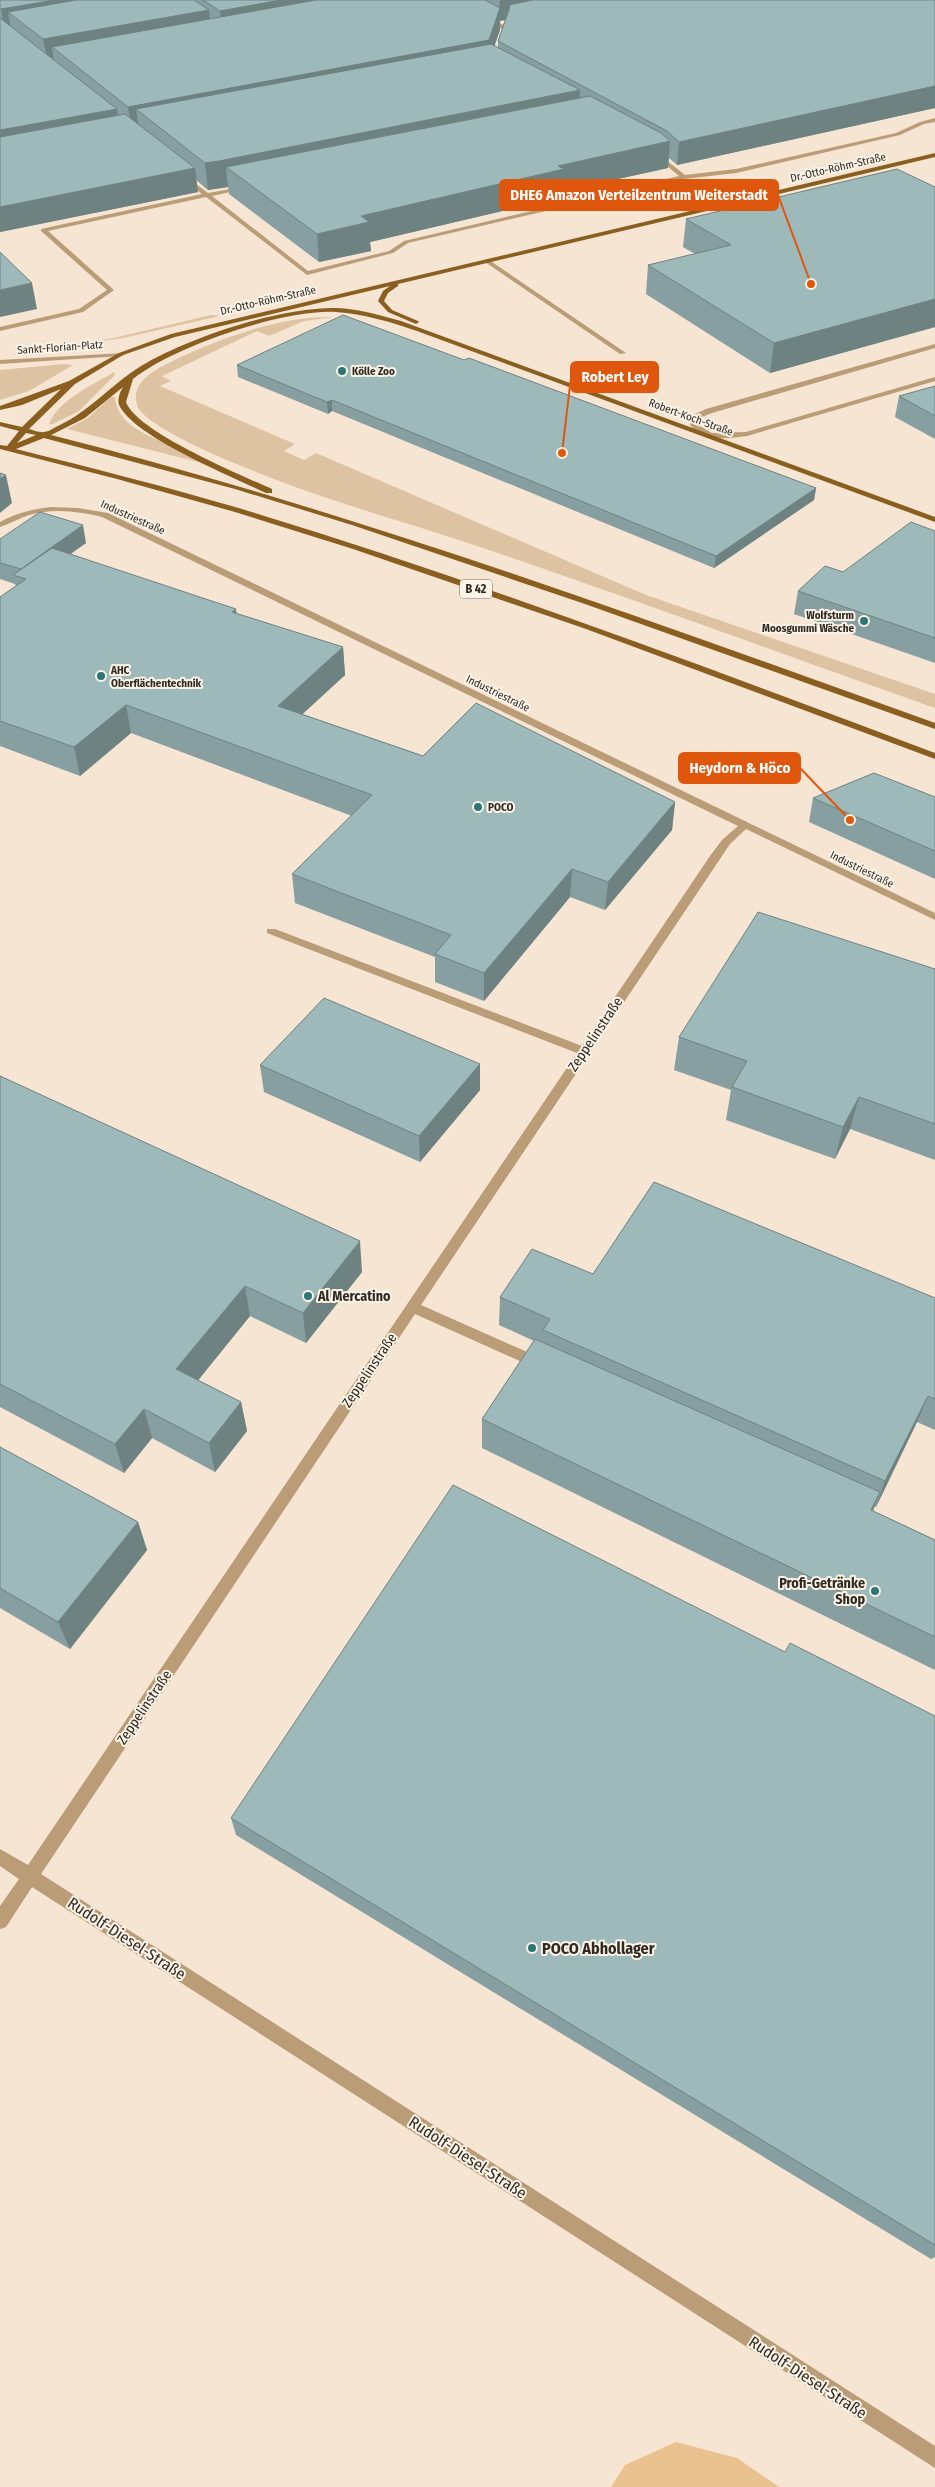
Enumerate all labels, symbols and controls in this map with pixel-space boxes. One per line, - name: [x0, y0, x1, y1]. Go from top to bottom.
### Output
- street label: Dr.-Otto-Röhm-Straße: [789, 150, 887, 185]
- callout: DHE6 Amazon Verteilzentrum Weiterstadt: [500, 180, 778, 210]
- text: DHE6 Amazon Verteilzentrum Weiterstadt: [510, 186, 768, 204]
- street label: Dr.-Otto-Röhm-Straße: [219, 283, 317, 318]
- street label: Sankt-Florian-Platz: [17, 338, 104, 357]
- callout: Robert Ley: [571, 362, 658, 392]
- marker: Kölle Zoo: [336, 365, 348, 377]
- place label: Kölle Zoo: [352, 365, 395, 378]
- text: Robert Ley: [581, 368, 649, 386]
- street label: Robert-Koch-Straße: [647, 396, 735, 439]
- street label: Industriestraße: [99, 497, 167, 537]
- road number: B 42: [460, 580, 492, 598]
- place label: Wolfsturm Moosgummi Wäsche: [762, 609, 854, 635]
- marker: Wolfsturm Moosgummi Wäsche: [858, 615, 870, 627]
- place label: AHC Oberflächentechnik: [110, 664, 202, 690]
- marker: AHC Oberflächentechnik: [95, 670, 107, 682]
- street label: Industriestraße: [464, 672, 532, 714]
- callout: Heydorn & Höco: [679, 753, 800, 783]
- text: Heydorn & Höco: [690, 759, 790, 777]
- marker: POCO: [472, 801, 484, 813]
- place label: POCO: [488, 801, 513, 814]
- street label: Industriestraße: [828, 848, 896, 890]
- street label: Zeppelinstraße: [564, 994, 627, 1075]
- place label: Al Mercatino: [317, 1288, 391, 1305]
- marker: Al Mercatino: [302, 1290, 314, 1302]
- street label: Zeppelinstraße: [338, 1330, 401, 1411]
- place label: Profi-Getränke Shop: [779, 1575, 865, 1608]
- marker: Profi-Getränke Shop: [869, 1585, 881, 1597]
- street label: Zeppelinstraße: [113, 1667, 176, 1748]
- street label: Rudolf-Diesel-Straße: [64, 1893, 189, 1984]
- place label: POCO Abhollager: [542, 1939, 655, 1958]
- marker: POCO Abhollager: [526, 1942, 538, 1954]
- street label: Rudolf-Diesel-Straße: [405, 2112, 530, 2203]
- street label: Rudolf-Diesel-Straße: [745, 2332, 870, 2423]

